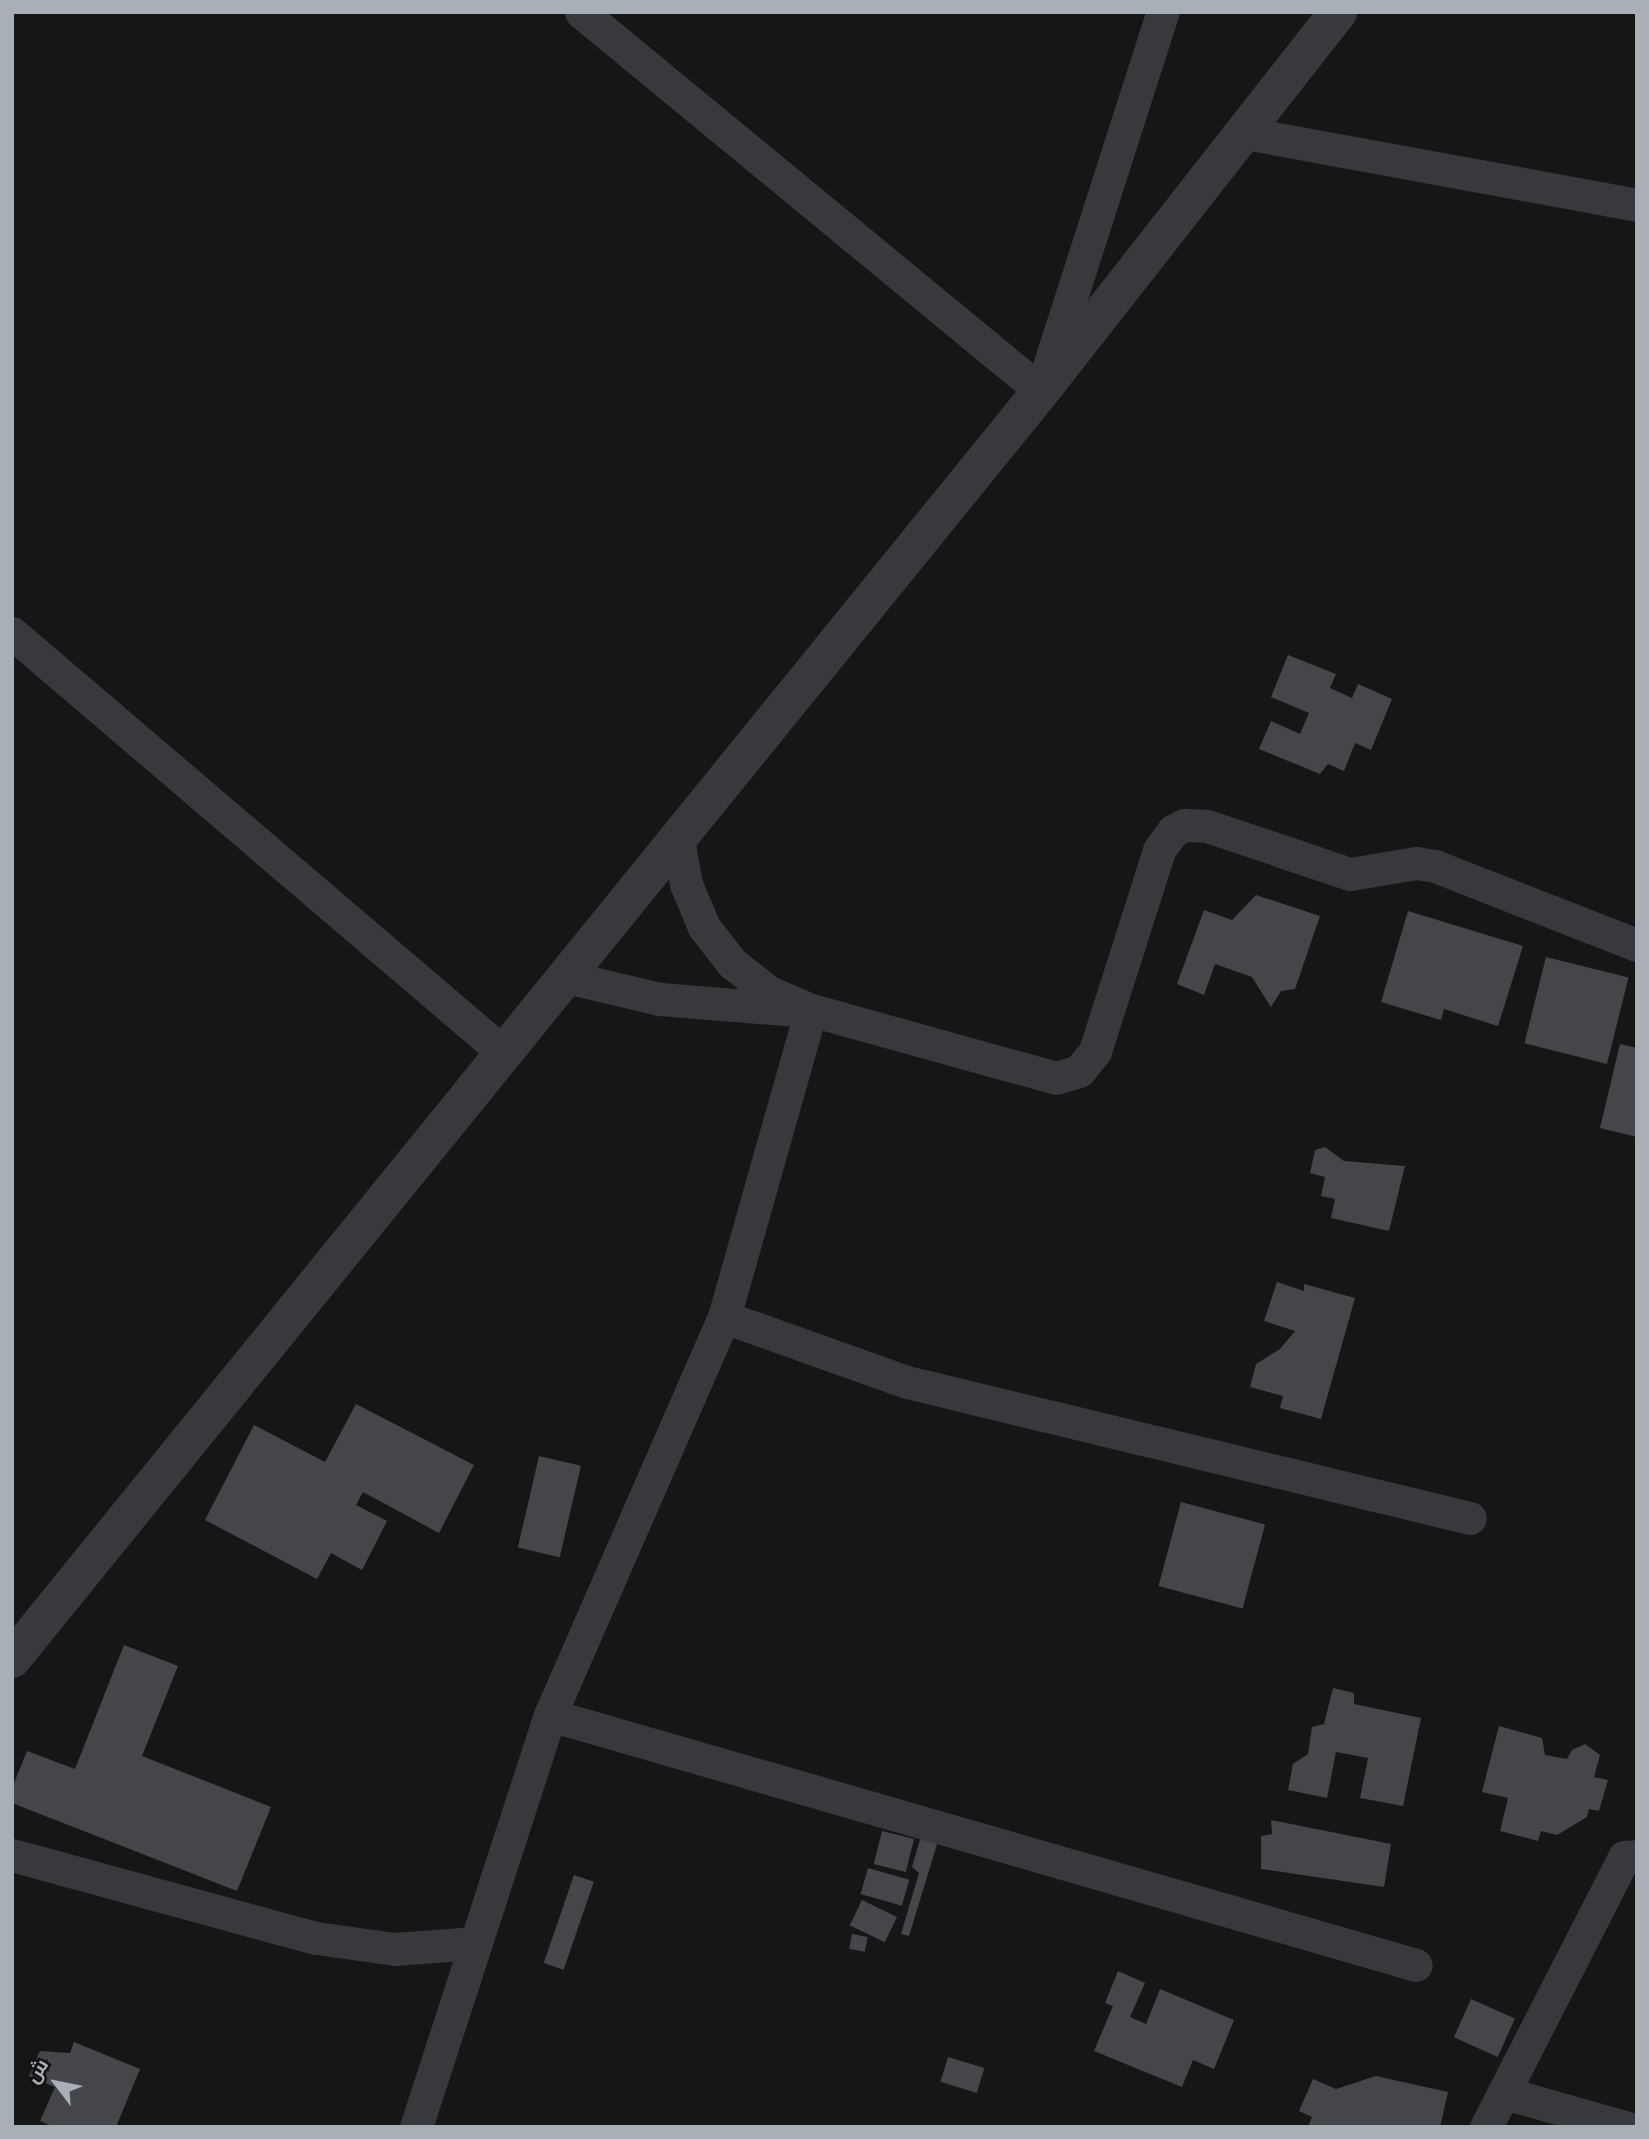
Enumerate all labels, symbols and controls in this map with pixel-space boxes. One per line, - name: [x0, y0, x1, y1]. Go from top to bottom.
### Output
- north arrow: [21, 2048, 91, 2118]
- text: ش: [20, 2054, 56, 2089]

